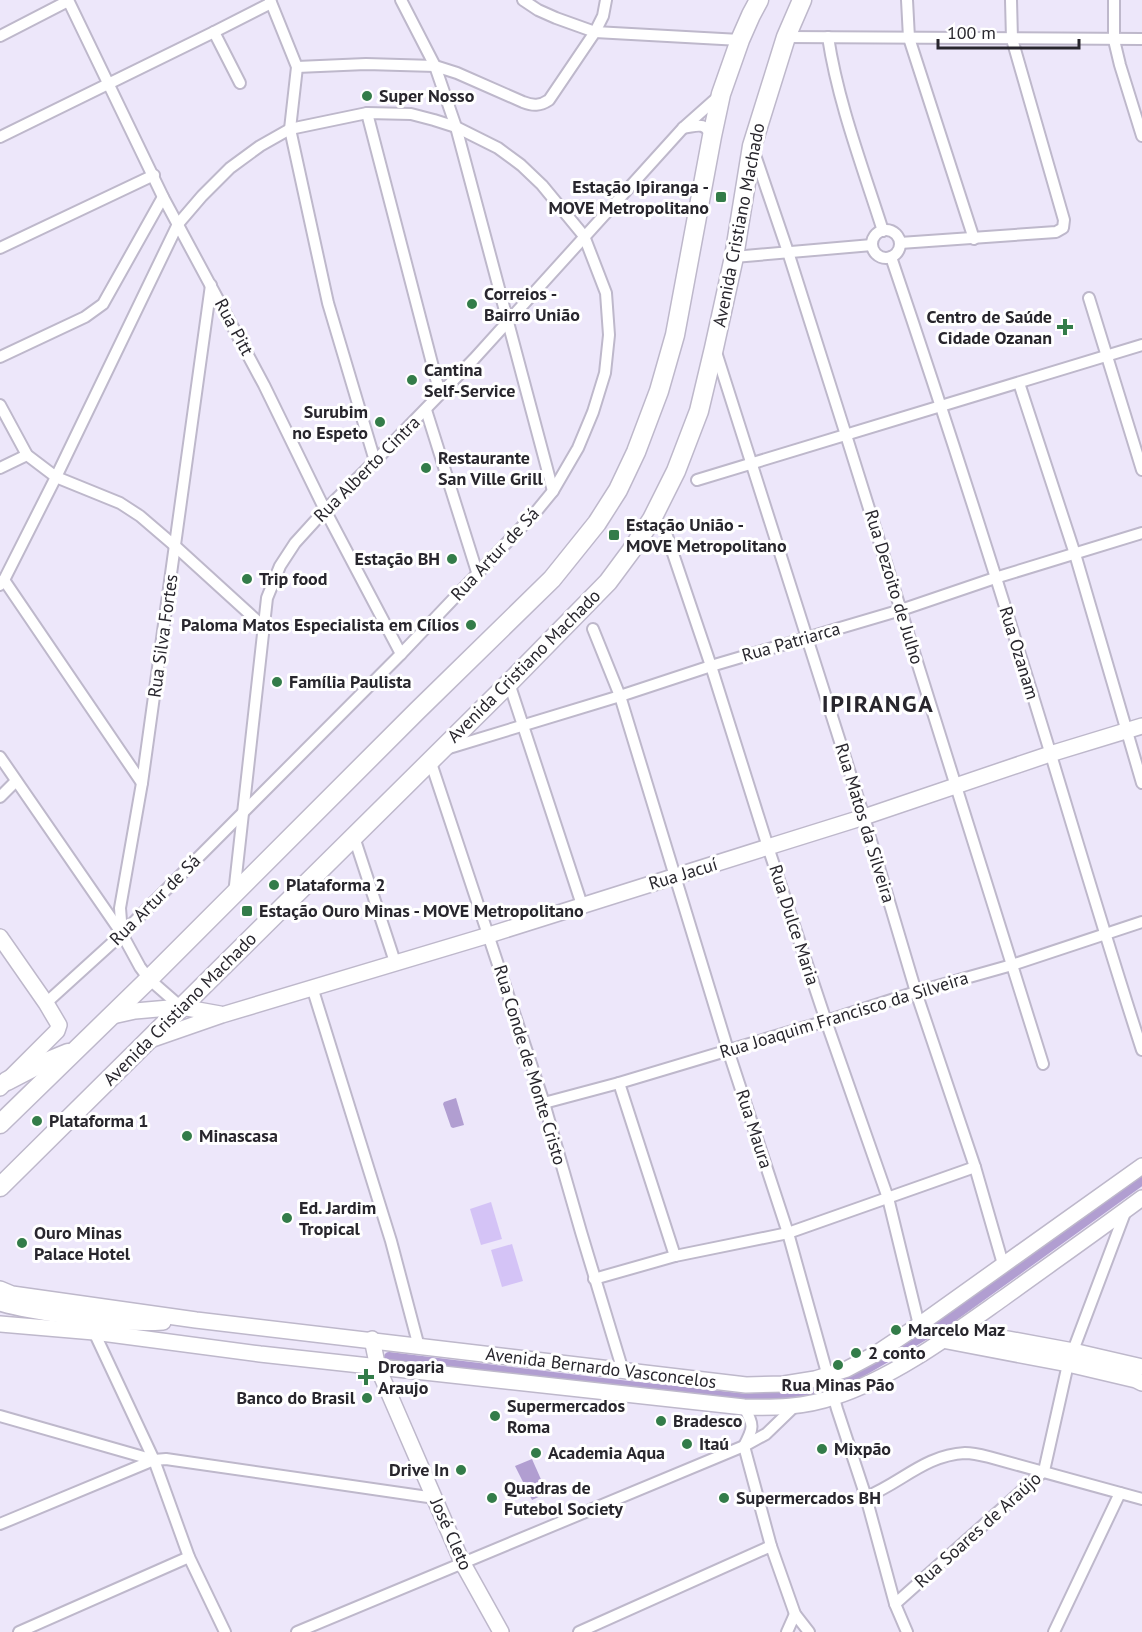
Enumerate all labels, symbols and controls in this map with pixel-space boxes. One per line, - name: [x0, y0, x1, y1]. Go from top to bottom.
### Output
- scale bar: [938, 12, 1079, 50]
- text: 100 m: [947, 21, 996, 44]
- place label: Super Nosso: [379, 84, 475, 107]
- marker: Super Nosso: [360, 89, 374, 103]
- street label: Avenida Cristiano Machado: [707, 121, 770, 329]
- place label: Estação Ipiranga - MOVE Metropolitano: [548, 175, 709, 219]
- marker: Estação Ipiranga - MOVE Metropolitano: [714, 190, 728, 204]
- place label: Correios - Bairro União: [484, 282, 580, 326]
- street label: Rua Pitt: [210, 294, 259, 359]
- marker: Correios - Bairro União: [465, 297, 479, 311]
- place label: Centro de Saúde Cidade Ozanan: [926, 305, 1052, 349]
- marker: Centro de Saúde Cidade Ozanan: [1056, 318, 1074, 336]
- place label: Cantina Self-Service: [424, 358, 515, 402]
- marker: Cantina Self-Service: [405, 373, 419, 387]
- place label: Surubim no Espeto: [292, 400, 368, 444]
- street label: Rua Alberto Cintra: [309, 411, 425, 527]
- marker: Surubim no Espeto: [373, 415, 387, 429]
- place label: Restaurante San Ville Grill: [438, 446, 543, 490]
- marker: Restaurante San Ville Grill: [419, 461, 433, 475]
- street label: Rua Artur de Sá: [445, 502, 544, 605]
- street label: Rua Dezoito de Julho: [860, 507, 929, 667]
- place label: Estação União - MOVE Metropolitano: [626, 513, 787, 557]
- marker: Estação União - MOVE Metropolitano: [607, 528, 621, 542]
- place label: Estação BH: [355, 547, 440, 570]
- marker: Estação BH: [445, 552, 459, 566]
- place label: Trip food: [259, 567, 328, 590]
- marker: Trip food: [240, 572, 254, 586]
- street label: Rua Silva Fortes: [142, 573, 183, 699]
- street label: Avenida Cristiano Machado: [442, 584, 605, 747]
- street label: Rua Ozanam: [994, 603, 1045, 702]
- place label: Paloma Matos Especialista em Cílios: [181, 613, 459, 636]
- street label: Rua Patriarca: [739, 616, 843, 667]
- marker: Paloma Matos Especialista em Cílios: [464, 618, 478, 632]
- place label: Família Paulista: [289, 670, 411, 693]
- marker: Família Paulista: [270, 675, 284, 689]
- district label: IPIRANGA: [822, 688, 934, 719]
- street label: Rua Matos da Silveira: [830, 740, 901, 905]
- street label: Rua Artur de Sá: [104, 849, 205, 950]
- street label: Rua Jacuí: [646, 852, 720, 895]
- street label: Rua Dulce Maria: [764, 862, 825, 988]
- place label: Plataforma 2: [286, 873, 386, 896]
- marker: Plataforma 2: [267, 878, 281, 892]
- place label: Estação Ouro Minas - MOVE Metropolitano: [259, 899, 584, 922]
- marker: Estação Ouro Minas - MOVE Metropolitano: [240, 904, 254, 918]
- street label: Avenida Cristiano Machado: [98, 927, 261, 1090]
- street label: Rua Conde de Monte Cristo: [489, 962, 572, 1168]
- street label: Rua Joaquim Francisco da Silveira: [717, 966, 971, 1063]
- street label: Rua Maura: [731, 1086, 778, 1171]
- place label: Plataforma 1: [49, 1109, 149, 1132]
- marker: Plataforma 1: [30, 1114, 44, 1128]
- place label: Minascasa: [199, 1124, 278, 1147]
- marker: Minascasa: [180, 1129, 194, 1143]
- place label: Ed. Jardim Tropical: [299, 1196, 376, 1240]
- marker: Ed. Jardim Tropical: [280, 1211, 294, 1225]
- place label: Ouro Minas Palace Hotel: [34, 1221, 131, 1265]
- marker: Ouro Minas Palace Hotel: [15, 1236, 29, 1250]
- place label: Marcelo Maz: [908, 1318, 1005, 1341]
- marker: Marcelo Maz: [889, 1323, 903, 1337]
- place label: 2 conto: [868, 1341, 926, 1364]
- street label: Avenida Bernardo Vasconcelos: [484, 1342, 718, 1393]
- marker: 2 conto: [849, 1346, 863, 1360]
- place label: Drogaria Araujo: [378, 1355, 444, 1399]
- marker: Rua Minas Pão: [831, 1358, 845, 1372]
- marker: Drogaria Araujo: [359, 1370, 373, 1384]
- place label: Rua Minas Pão: [782, 1373, 895, 1396]
- place label: Banco do Brasil: [236, 1386, 356, 1409]
- marker: Banco do Brasil: [360, 1391, 374, 1405]
- place label: Supermercados Roma: [507, 1394, 625, 1438]
- marker: Supermercados Roma: [488, 1409, 502, 1423]
- place label: Bradesco: [673, 1409, 743, 1432]
- marker: Bradesco: [654, 1414, 668, 1428]
- place label: Itaú: [699, 1432, 729, 1455]
- marker: Itaú: [680, 1437, 694, 1451]
- place label: Mixpão: [834, 1437, 891, 1460]
- place label: Academia Aqua: [548, 1441, 665, 1464]
- marker: Mixpão: [815, 1442, 829, 1456]
- marker: Academia Aqua: [529, 1446, 543, 1460]
- place label: Drive In: [389, 1458, 449, 1481]
- marker: Drive In: [454, 1463, 468, 1477]
- street label: Rua Soares de Araújo: [910, 1467, 1046, 1593]
- place label: Quadras de Futebol Society: [504, 1476, 623, 1520]
- place label: Supermercados BH: [736, 1486, 881, 1509]
- marker: Quadras de Futebol Society: [485, 1491, 499, 1505]
- marker: Supermercados BH: [717, 1491, 731, 1505]
- street label: José Cleto: [425, 1493, 478, 1573]

